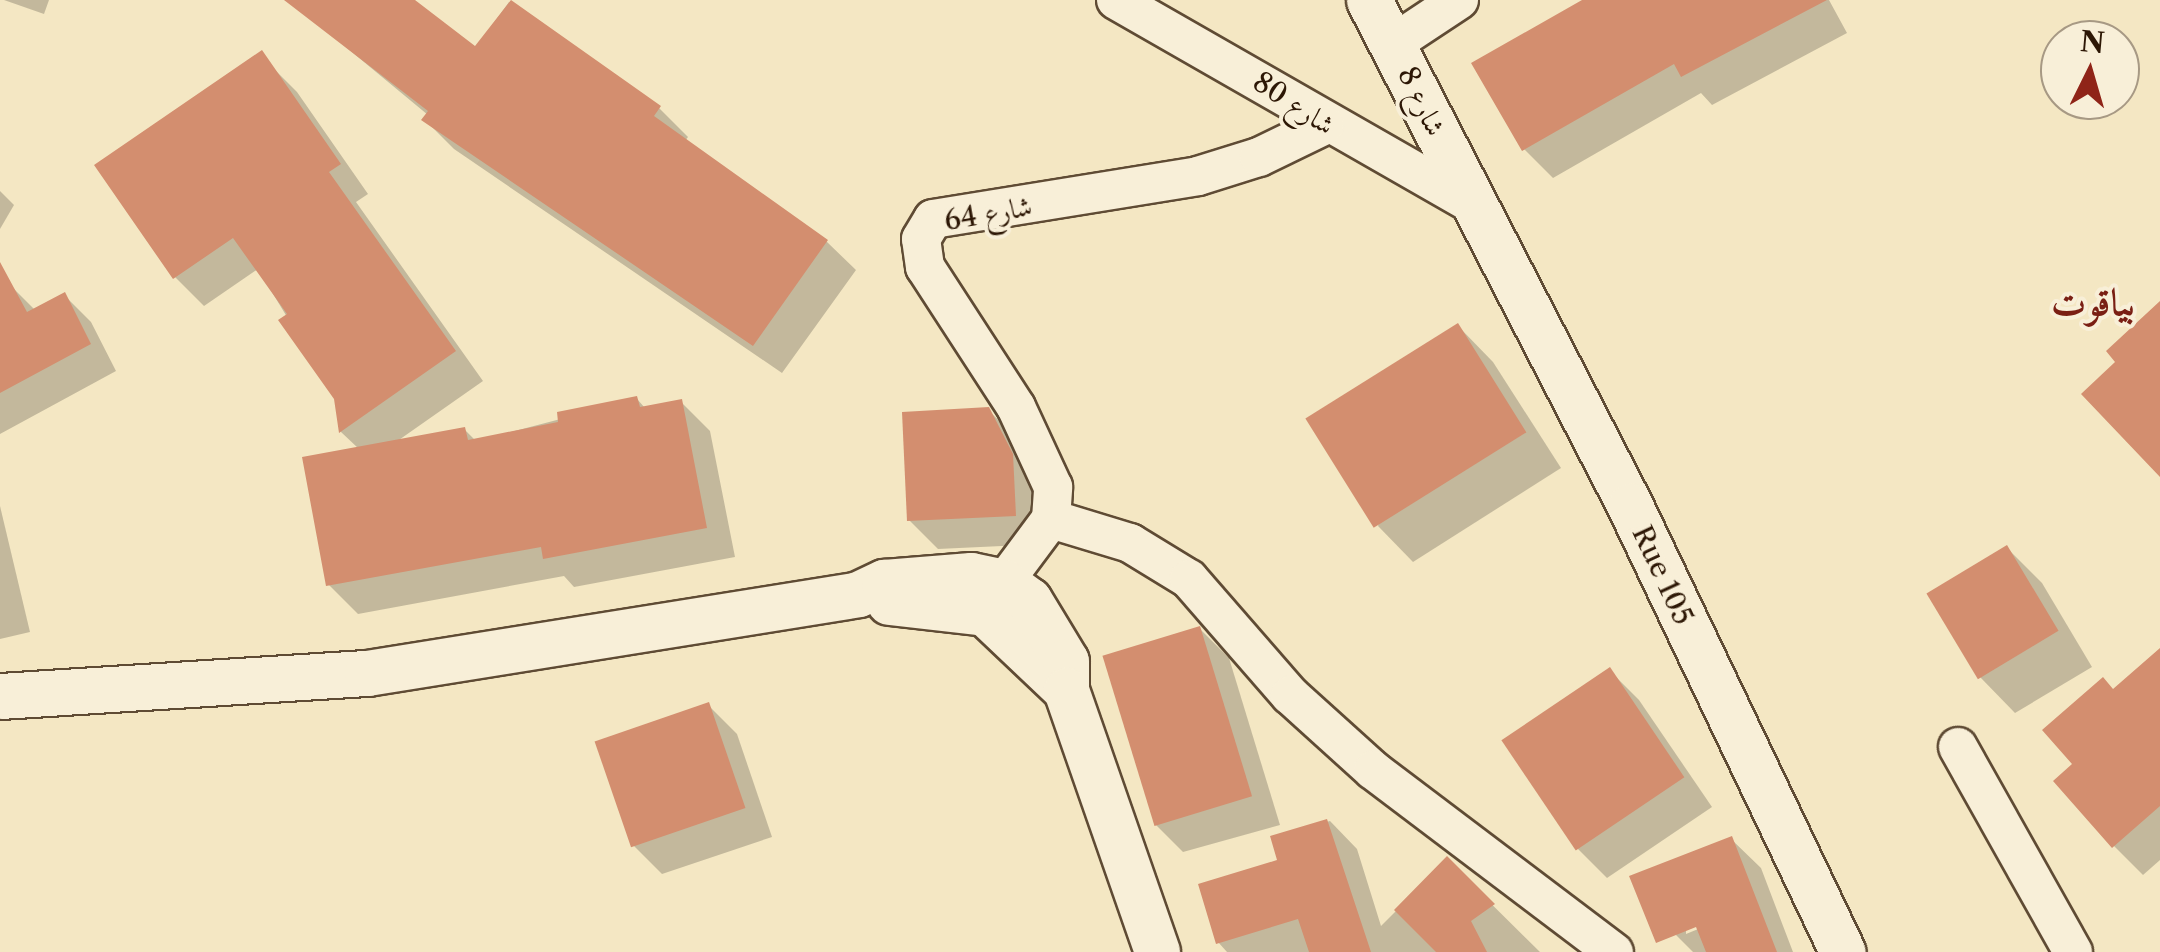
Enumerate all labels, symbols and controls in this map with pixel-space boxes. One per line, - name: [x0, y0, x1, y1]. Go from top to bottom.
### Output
- north arrow: [2040, 20, 2140, 120]
- text: N: [2079, 24, 2106, 60]
- street label: شارع 8: [1391, 61, 1453, 141]
- street label: شارع 80: [1247, 64, 1341, 142]
- street label: شارع 64: [941, 189, 1035, 237]
- district label: بياقوت: [2051, 279, 2135, 325]
- street label: Rue 105: [1625, 520, 1701, 630]

